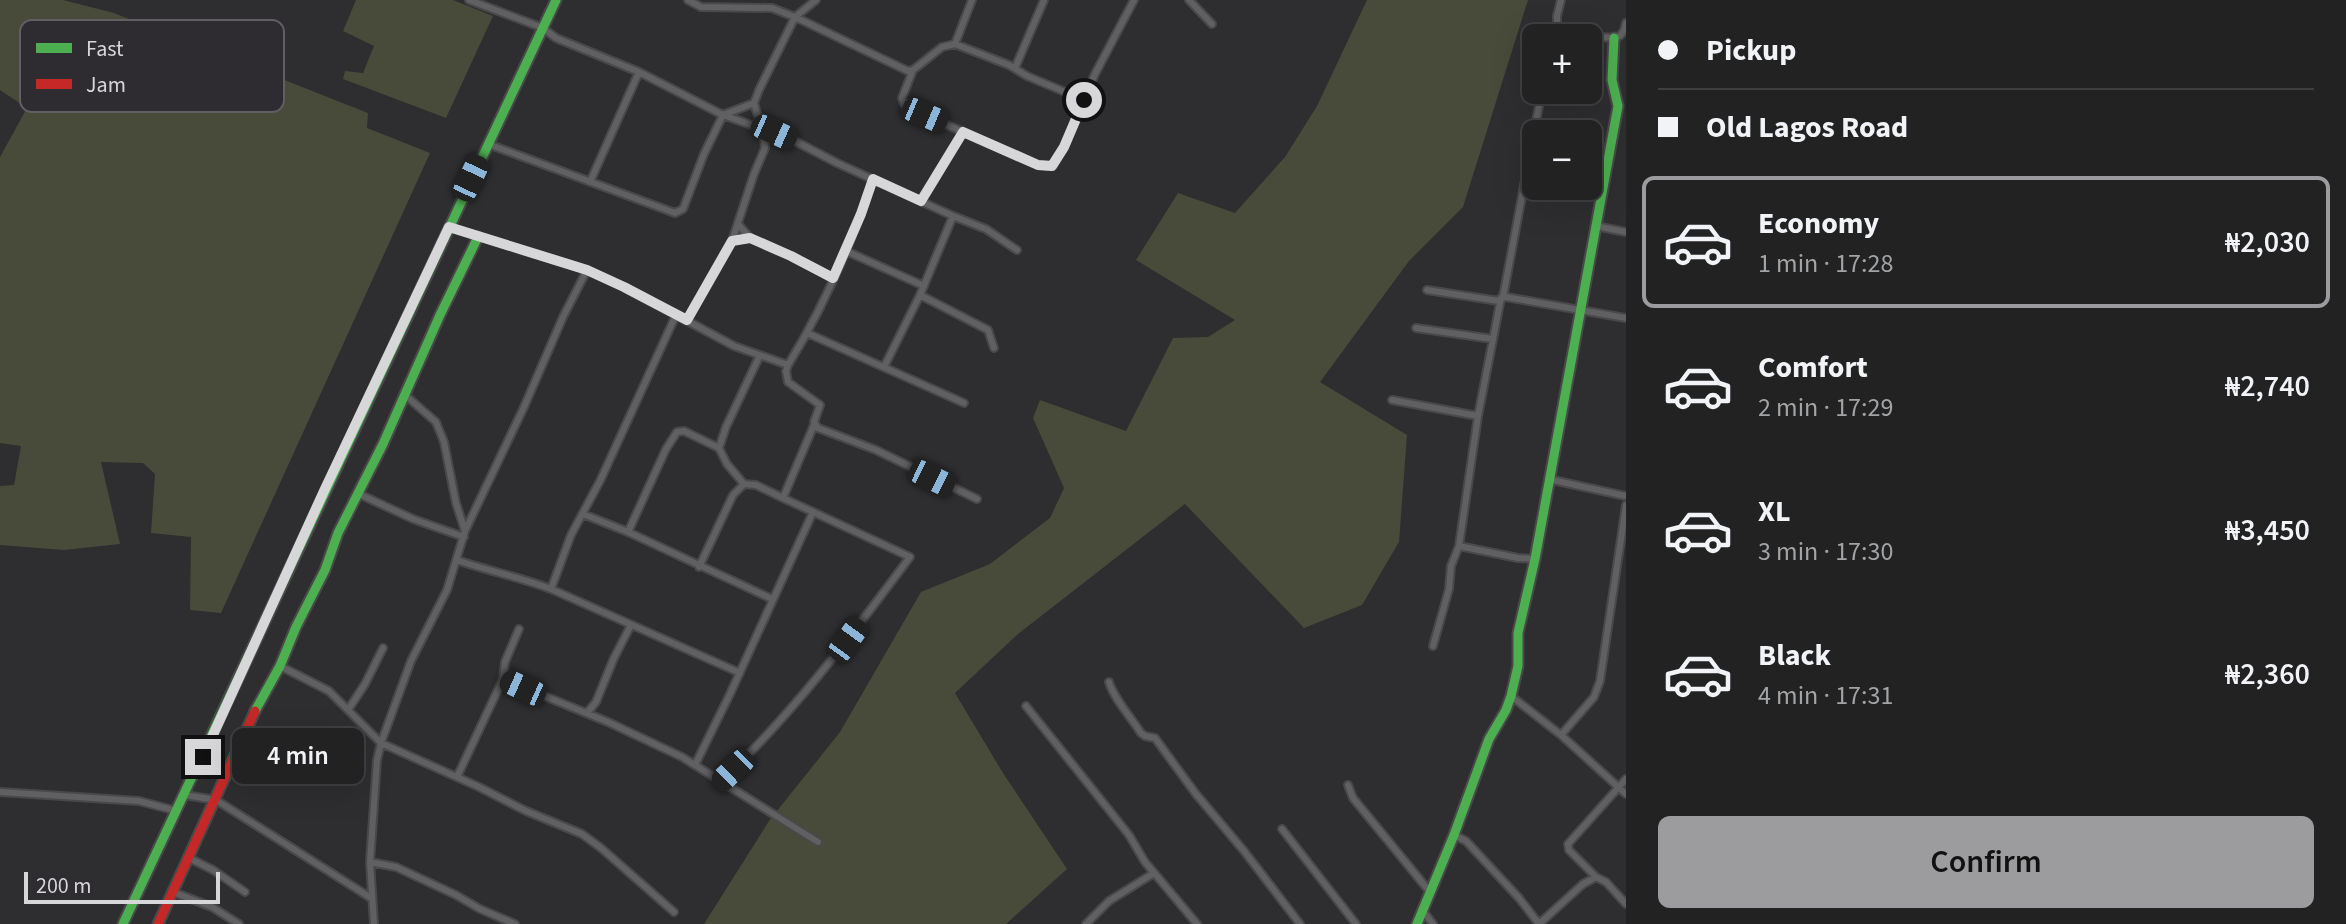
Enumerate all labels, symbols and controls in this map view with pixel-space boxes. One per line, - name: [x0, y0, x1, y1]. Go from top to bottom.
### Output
- legend: [20, 20, 284, 112]
- map controls: [1522, 24, 1602, 200]
- button: +: [1522, 24, 1602, 104]
- text: Pickup: [1706, 29, 1796, 72]
- text: Fast: [86, 33, 124, 65]
- text: Jam: [86, 69, 126, 101]
- route start: [1066, 82, 1102, 118]
- car: [898, 95, 952, 135]
- text: Old Lagos Road: [1706, 106, 1908, 149]
- car: [747, 111, 801, 153]
- button: −: [1522, 120, 1602, 200]
- car: [450, 151, 492, 205]
- text: Economy: [1758, 202, 1879, 245]
- icon: car: [1662, 206, 1734, 278]
- text: ₦2,030: [2225, 221, 2310, 264]
- text: 1 min · 17:28: [1758, 245, 1893, 282]
- text: Comfort: [1758, 346, 1868, 389]
- icon: car: [1662, 350, 1734, 422]
- text: ₦2,740: [2225, 365, 2310, 408]
- text: 2 min · 17:29: [1758, 389, 1893, 426]
- car: [905, 457, 959, 499]
- text: XL: [1758, 490, 1791, 533]
- icon: car: [1662, 494, 1734, 566]
- text: ₦3,450: [2225, 509, 2310, 552]
- text: 3 min · 17:30: [1758, 533, 1893, 570]
- car: [824, 614, 872, 666]
- text: Black: [1758, 634, 1831, 677]
- icon: car: [1662, 638, 1734, 710]
- text: ₦2,360: [2225, 653, 2310, 696]
- car: [496, 667, 550, 709]
- text: 4 min · 17:31: [1758, 677, 1893, 714]
- callout: 4 min: [231, 729, 363, 785]
- text: 4 min: [267, 737, 329, 774]
- route end: [185, 739, 221, 775]
- car: [707, 745, 759, 795]
- button: Confirm: [1658, 816, 2314, 908]
- scale bar: [24, 868, 220, 904]
- text: 200 m: [36, 870, 91, 902]

